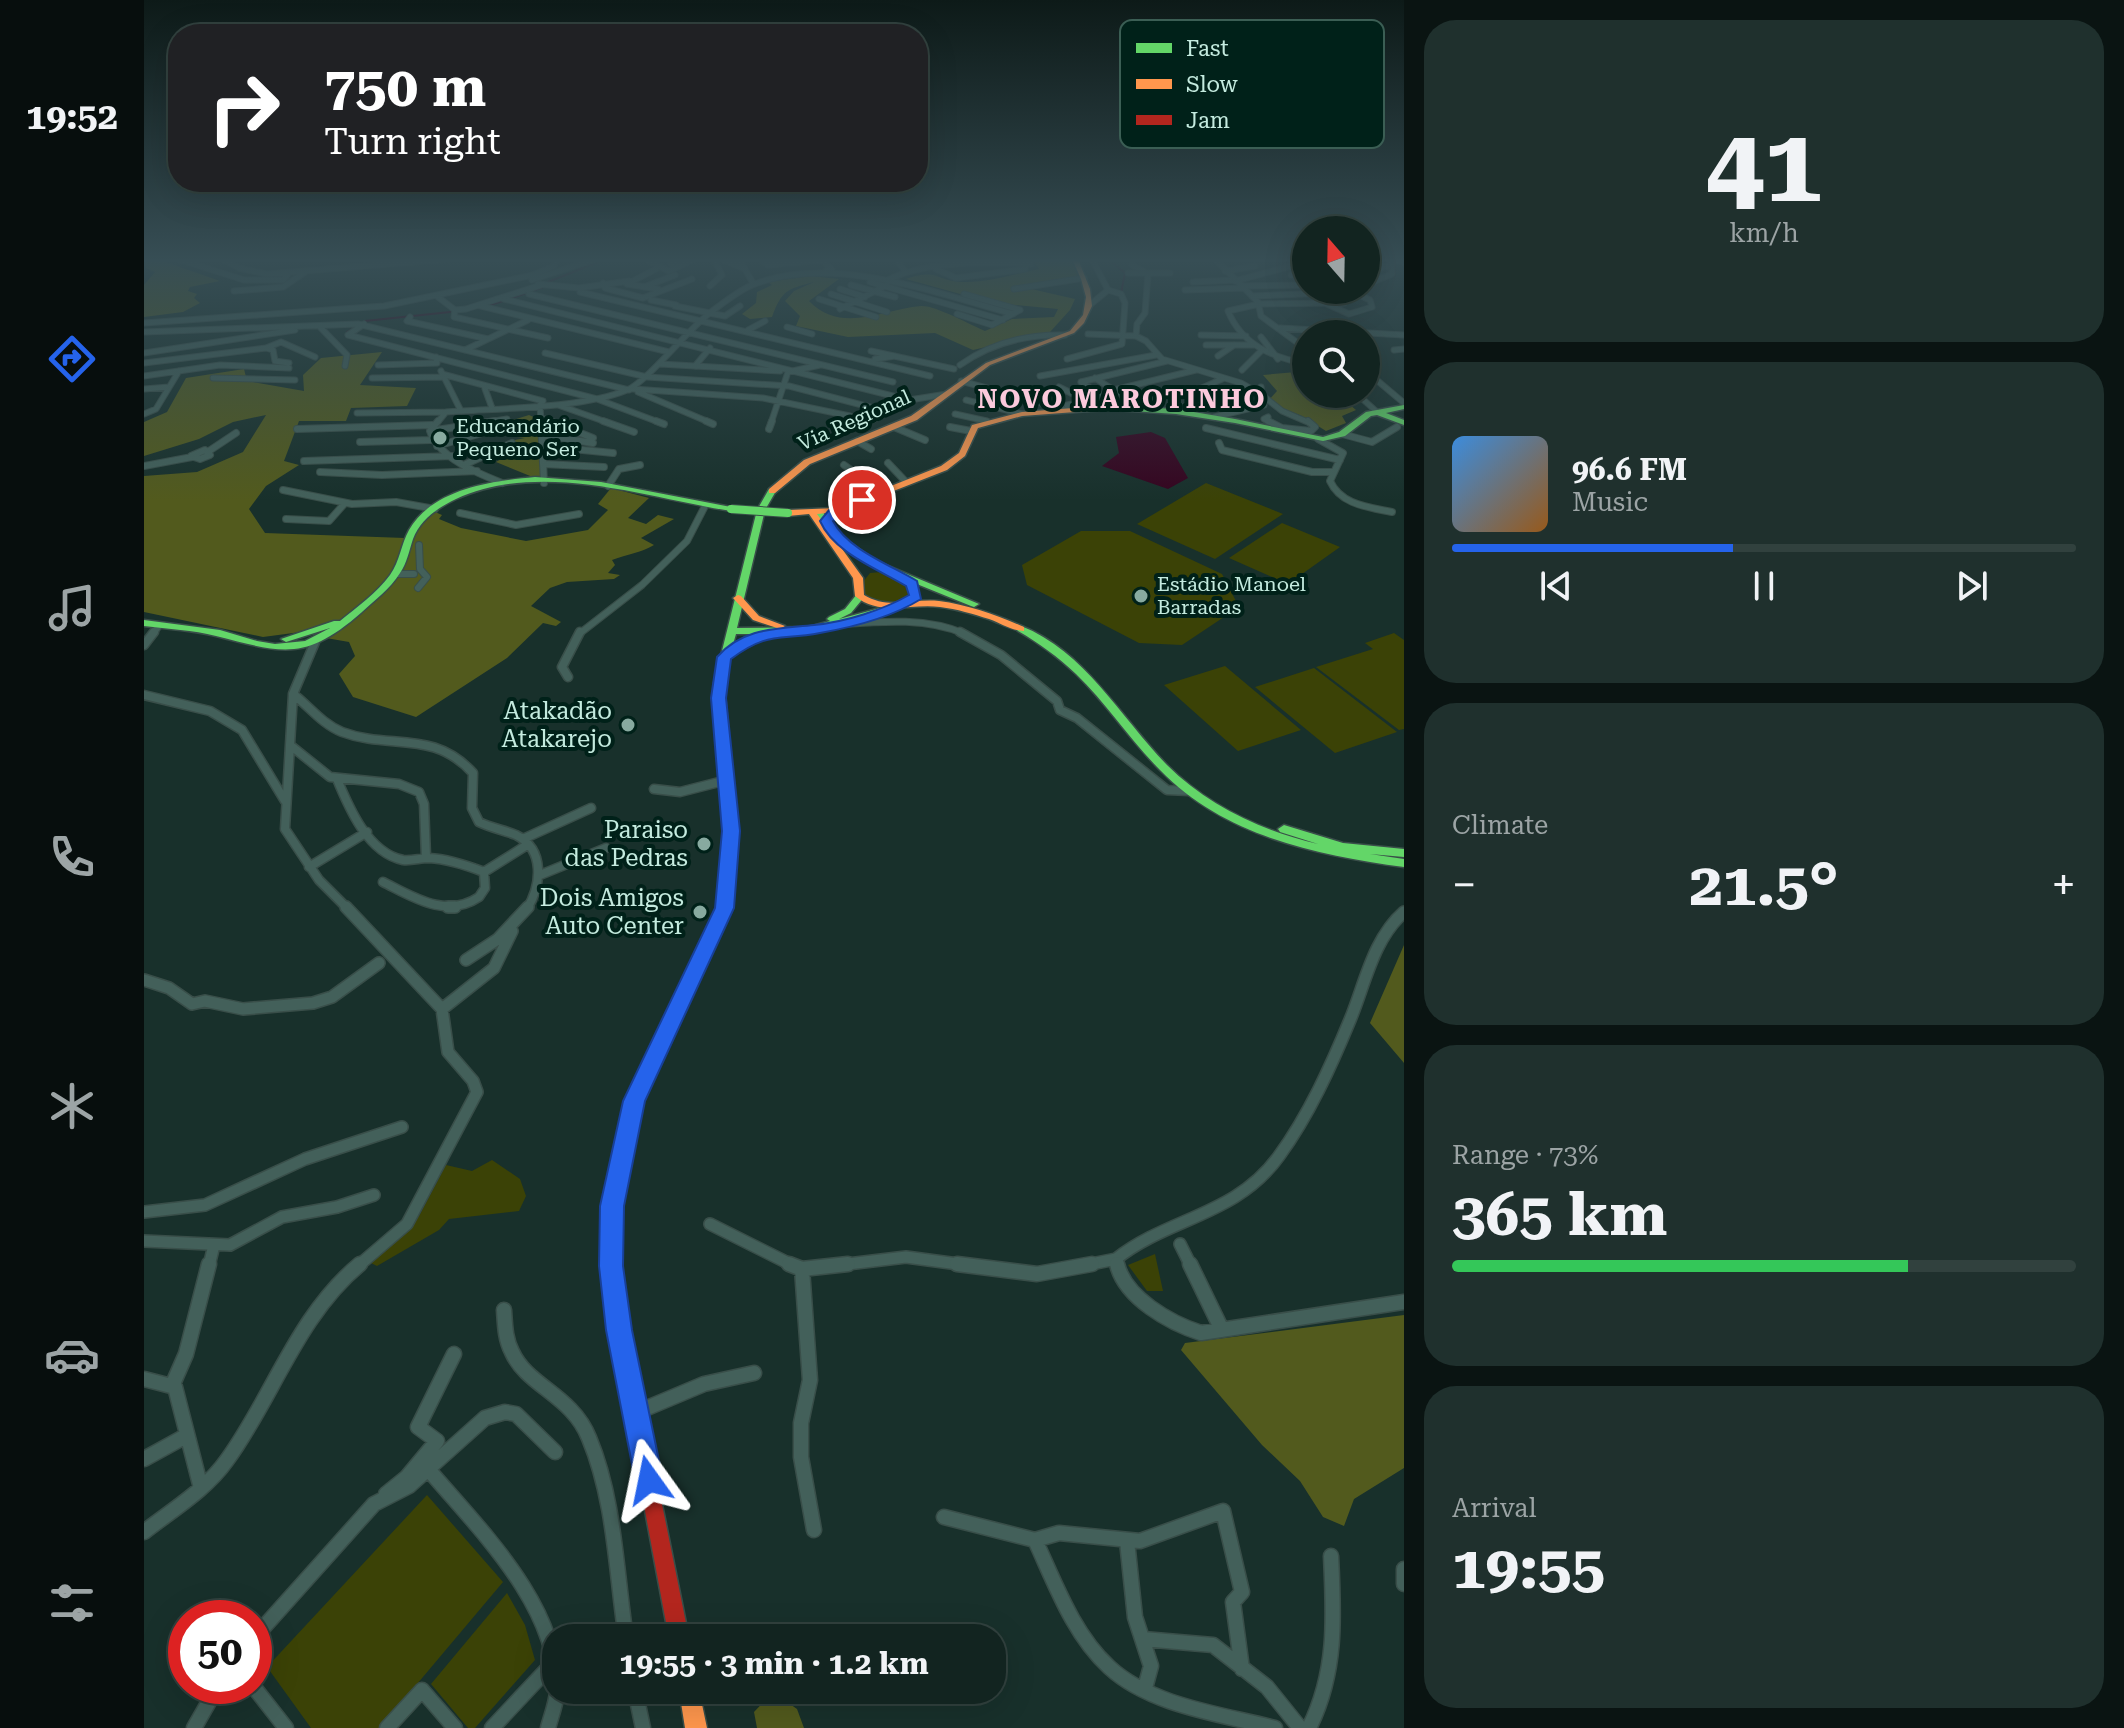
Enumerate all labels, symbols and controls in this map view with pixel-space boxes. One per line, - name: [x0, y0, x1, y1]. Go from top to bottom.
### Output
- legend: [1120, 20, 1384, 148]
- text: Fast: [1186, 36, 1229, 61]
- text: 750 m: [324, 54, 486, 120]
- icon: right: [192, 56, 296, 160]
- text: Slow: [1186, 72, 1239, 97]
- text: 19:52: [26, 96, 118, 138]
- text: 41: [1706, 105, 1822, 226]
- text: Jam: [1186, 108, 1230, 133]
- text: Turn right: [324, 121, 501, 163]
- north arrow: [1292, 216, 1380, 304]
- map controls: [1292, 216, 1380, 408]
- text: km/h: [1729, 218, 1799, 248]
- button: search: [1292, 320, 1380, 408]
- icon: directions: [44, 331, 100, 387]
- street label: Via Regional: [794, 384, 914, 456]
- district label: NOVO MAROTINHO: [977, 384, 1267, 414]
- place label: Educandário Pequeno Ser: [456, 414, 580, 461]
- marker: Educandário Pequeno Ser: [431, 429, 449, 447]
- text: 96.6 FM: [1572, 452, 1687, 487]
- pin: [828, 466, 896, 534]
- icon: arrive: [840, 478, 884, 522]
- text: Music: [1572, 487, 1648, 517]
- icon: previous: [1534, 564, 1578, 608]
- icon: pause: [1742, 564, 1786, 608]
- icon: next: [1950, 564, 1994, 608]
- place label: Estádio Manoel Barradas: [1157, 572, 1306, 619]
- icon: music: [44, 580, 100, 636]
- marker: Estádio Manoel Barradas: [1132, 587, 1150, 605]
- place label: Atakadão Atakarejo: [502, 697, 612, 753]
- marker: Atakadão Atakarejo: [619, 716, 637, 734]
- text: Climate: [1452, 810, 1548, 840]
- place label: Paraiso das Pedras: [565, 816, 688, 872]
- icon: phone: [44, 829, 100, 885]
- marker: Paraiso das Pedras: [695, 835, 713, 853]
- text: 21.5°: [1689, 849, 1839, 920]
- text: −: [1452, 859, 1477, 911]
- text: +: [2051, 859, 2076, 911]
- place label: Dois Amigos Auto Center: [540, 884, 684, 940]
- marker: Dois Amigos Auto Center: [691, 903, 709, 921]
- icon: climate: [44, 1078, 100, 1134]
- text: Range · 73%: [1452, 1140, 1598, 1170]
- text: 365 km: [1452, 1179, 1667, 1250]
- icon: car: [44, 1327, 100, 1383]
- position arrow: [607, 1438, 691, 1522]
- text: Arrival: [1452, 1493, 1537, 1523]
- text: 19:55: [1452, 1532, 1605, 1603]
- icon: filters: [44, 1575, 100, 1631]
- speed limit sign: 50: [168, 1600, 272, 1704]
- text: 19:55 · 3 min · 1.2 km: [619, 1646, 929, 1681]

